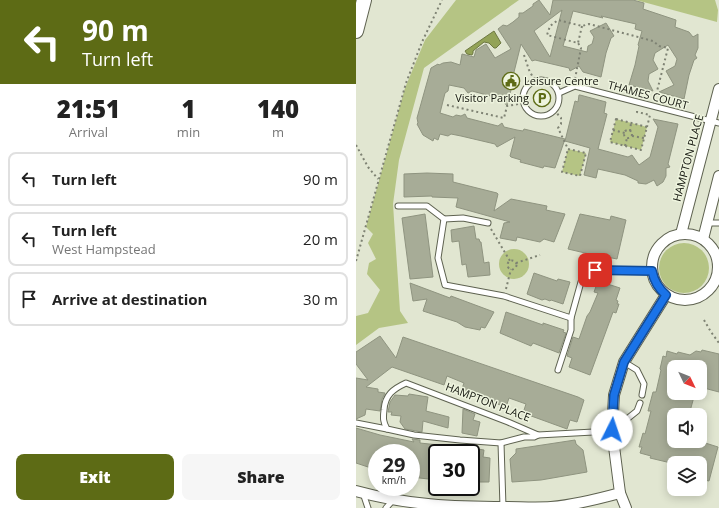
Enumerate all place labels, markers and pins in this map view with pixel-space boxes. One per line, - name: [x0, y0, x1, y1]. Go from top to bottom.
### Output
- public building icon: Leisure Centre: [501, 71, 521, 91]
- place label: Leisure Centre: [524, 73, 599, 88]
- parking icon: Visitor Parking: [532, 88, 552, 108]
- place label: Visitor Parking: [455, 90, 529, 105]
- pin: [578, 253, 612, 287]

